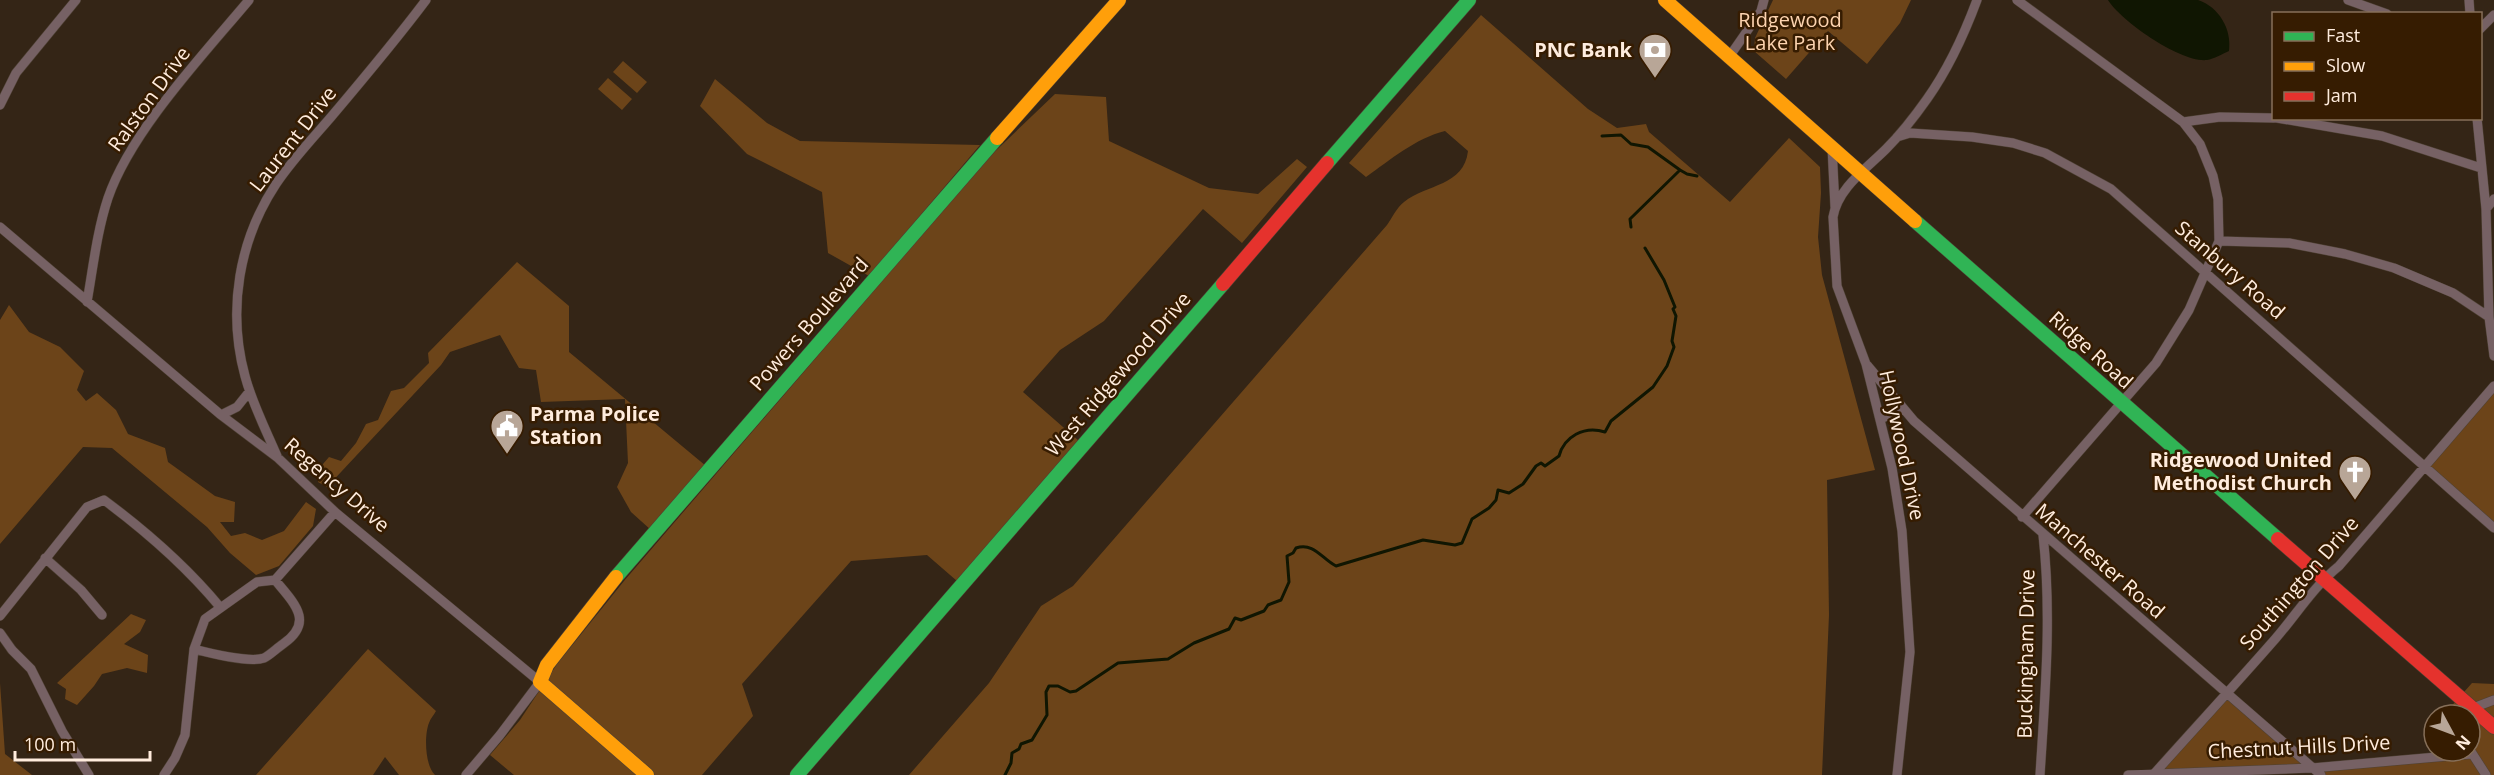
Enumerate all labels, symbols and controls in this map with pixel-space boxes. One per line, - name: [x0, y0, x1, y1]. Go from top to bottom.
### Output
- park label: Ridgewood Lake Park: [1738, 6, 1842, 56]
- legend: [2272, 12, 2482, 120]
- text: Fast: [2326, 23, 2360, 47]
- bank icon: PNC Bank: [1637, 32, 1673, 79]
- place label: PNC Bank: [1534, 36, 1633, 63]
- street label: Ralston Drive: [101, 41, 196, 157]
- text: Slow: [2326, 53, 2365, 77]
- street label: Laurent Drive: [243, 80, 342, 197]
- text: Jam: [2324, 83, 2358, 107]
- street label: Stanbury Road: [2170, 214, 2291, 325]
- street label: Powers Boulevard: [743, 251, 874, 396]
- street label: West Ridgewood Drive: [1039, 286, 1196, 461]
- street label: Ridge Road: [2043, 305, 2139, 395]
- street label: Hollywood Drive: [1873, 367, 1932, 522]
- place label: Parma Police Station: [530, 400, 660, 450]
- public building icon: Parma Police Station: [489, 408, 525, 455]
- street label: Regency Drive: [279, 431, 396, 538]
- place label: Ridgewood United Methodist Church: [2150, 446, 2332, 496]
- church icon: Ridgewood United Methodist Church: [2337, 454, 2373, 501]
- street label: Manchester Road: [2030, 497, 2171, 624]
- street label: Southington Drive: [2233, 510, 2364, 655]
- street label: Buckingham Drive: [2011, 569, 2040, 739]
- north arrow: [2422, 703, 2482, 763]
- scale bar: [15, 724, 150, 762]
- street label: Chestnut Hills Drive: [2207, 728, 2391, 765]
- text: N: [2451, 731, 2476, 755]
- text: 100 m: [24, 732, 76, 756]

